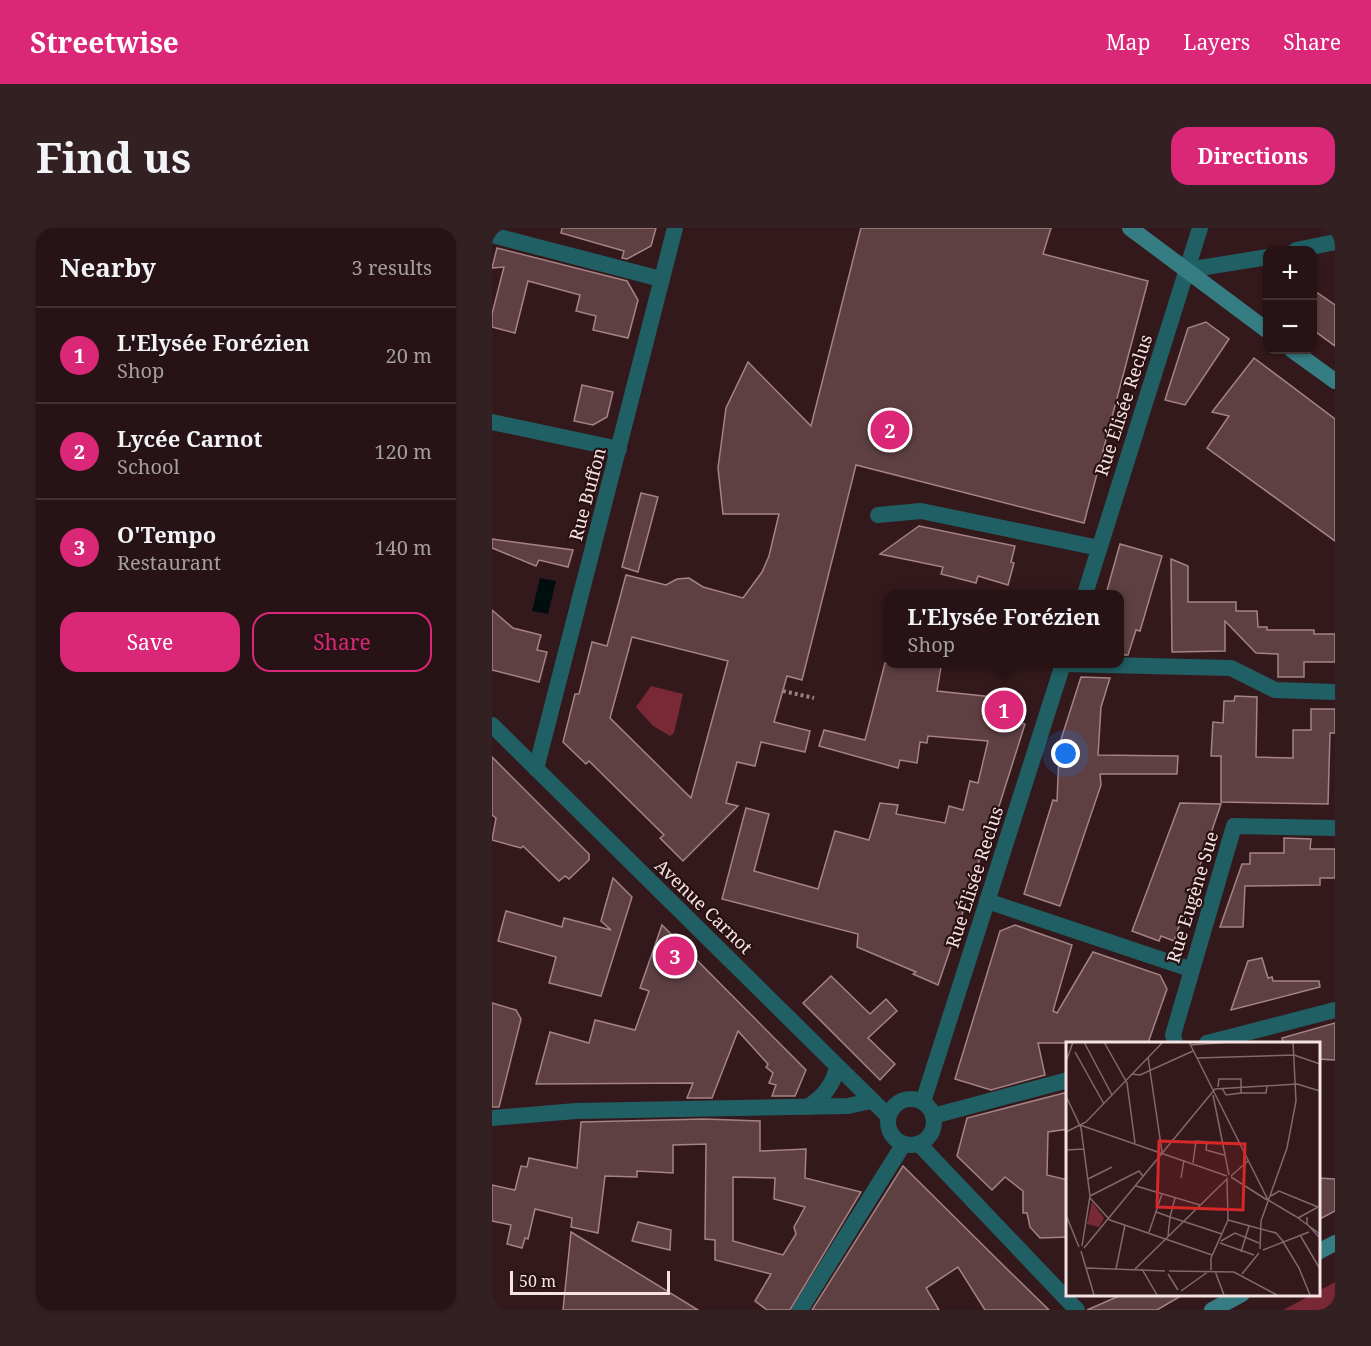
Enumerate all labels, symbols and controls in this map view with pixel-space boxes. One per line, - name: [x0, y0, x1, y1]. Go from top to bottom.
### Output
- text: Streetwise: [30, 23, 179, 61]
- text: Map: [1106, 28, 1150, 56]
- text: Layers: [1183, 28, 1250, 56]
- text: Share: [1283, 28, 1341, 56]
- button: Directions: [1171, 127, 1335, 185]
- text: Find us: [36, 128, 191, 185]
- map controls: [1263, 246, 1317, 354]
- button: +: [1263, 246, 1317, 300]
- text: Nearby: [60, 249, 156, 285]
- text: 3 results: [352, 254, 432, 281]
- button: −: [1263, 300, 1317, 354]
- text: L'Elysée Forézien: [117, 327, 310, 357]
- street label: Rue Élisée Reclus: [1089, 331, 1157, 479]
- text: 1: [74, 342, 85, 369]
- text: 20 m: [386, 342, 432, 369]
- text: Shop: [117, 357, 164, 384]
- pin: 2: [870, 408, 910, 452]
- text: Lycée Carnot: [117, 423, 262, 453]
- text: 2: [74, 438, 85, 465]
- text: 120 m: [374, 438, 432, 465]
- street label: Rue Buffon: [563, 444, 611, 543]
- text: School: [117, 453, 180, 480]
- text: O'Tempo: [117, 519, 216, 549]
- text: 3: [74, 534, 85, 561]
- text: 140 m: [374, 534, 432, 561]
- text: Restaurant: [117, 549, 221, 576]
- popup: [884, 590, 1124, 668]
- text: L'Elysée Forézien: [908, 601, 1100, 631]
- button: Save: [60, 612, 240, 672]
- button: Share: [252, 612, 432, 672]
- text: Shop: [908, 631, 955, 658]
- pin: 1: [984, 688, 1024, 732]
- your location: [1051, 739, 1080, 768]
- street label: Rue Élisée Reclus: [940, 803, 1008, 951]
- street label: Rue Eugène Sue: [1161, 828, 1223, 966]
- street label: Avenue Carnot: [650, 853, 758, 959]
- pin: 3: [656, 934, 694, 978]
- inset map: [1066, 1042, 1320, 1295]
- scale bar: [510, 1268, 670, 1296]
- text: 50 m: [519, 1270, 556, 1292]

